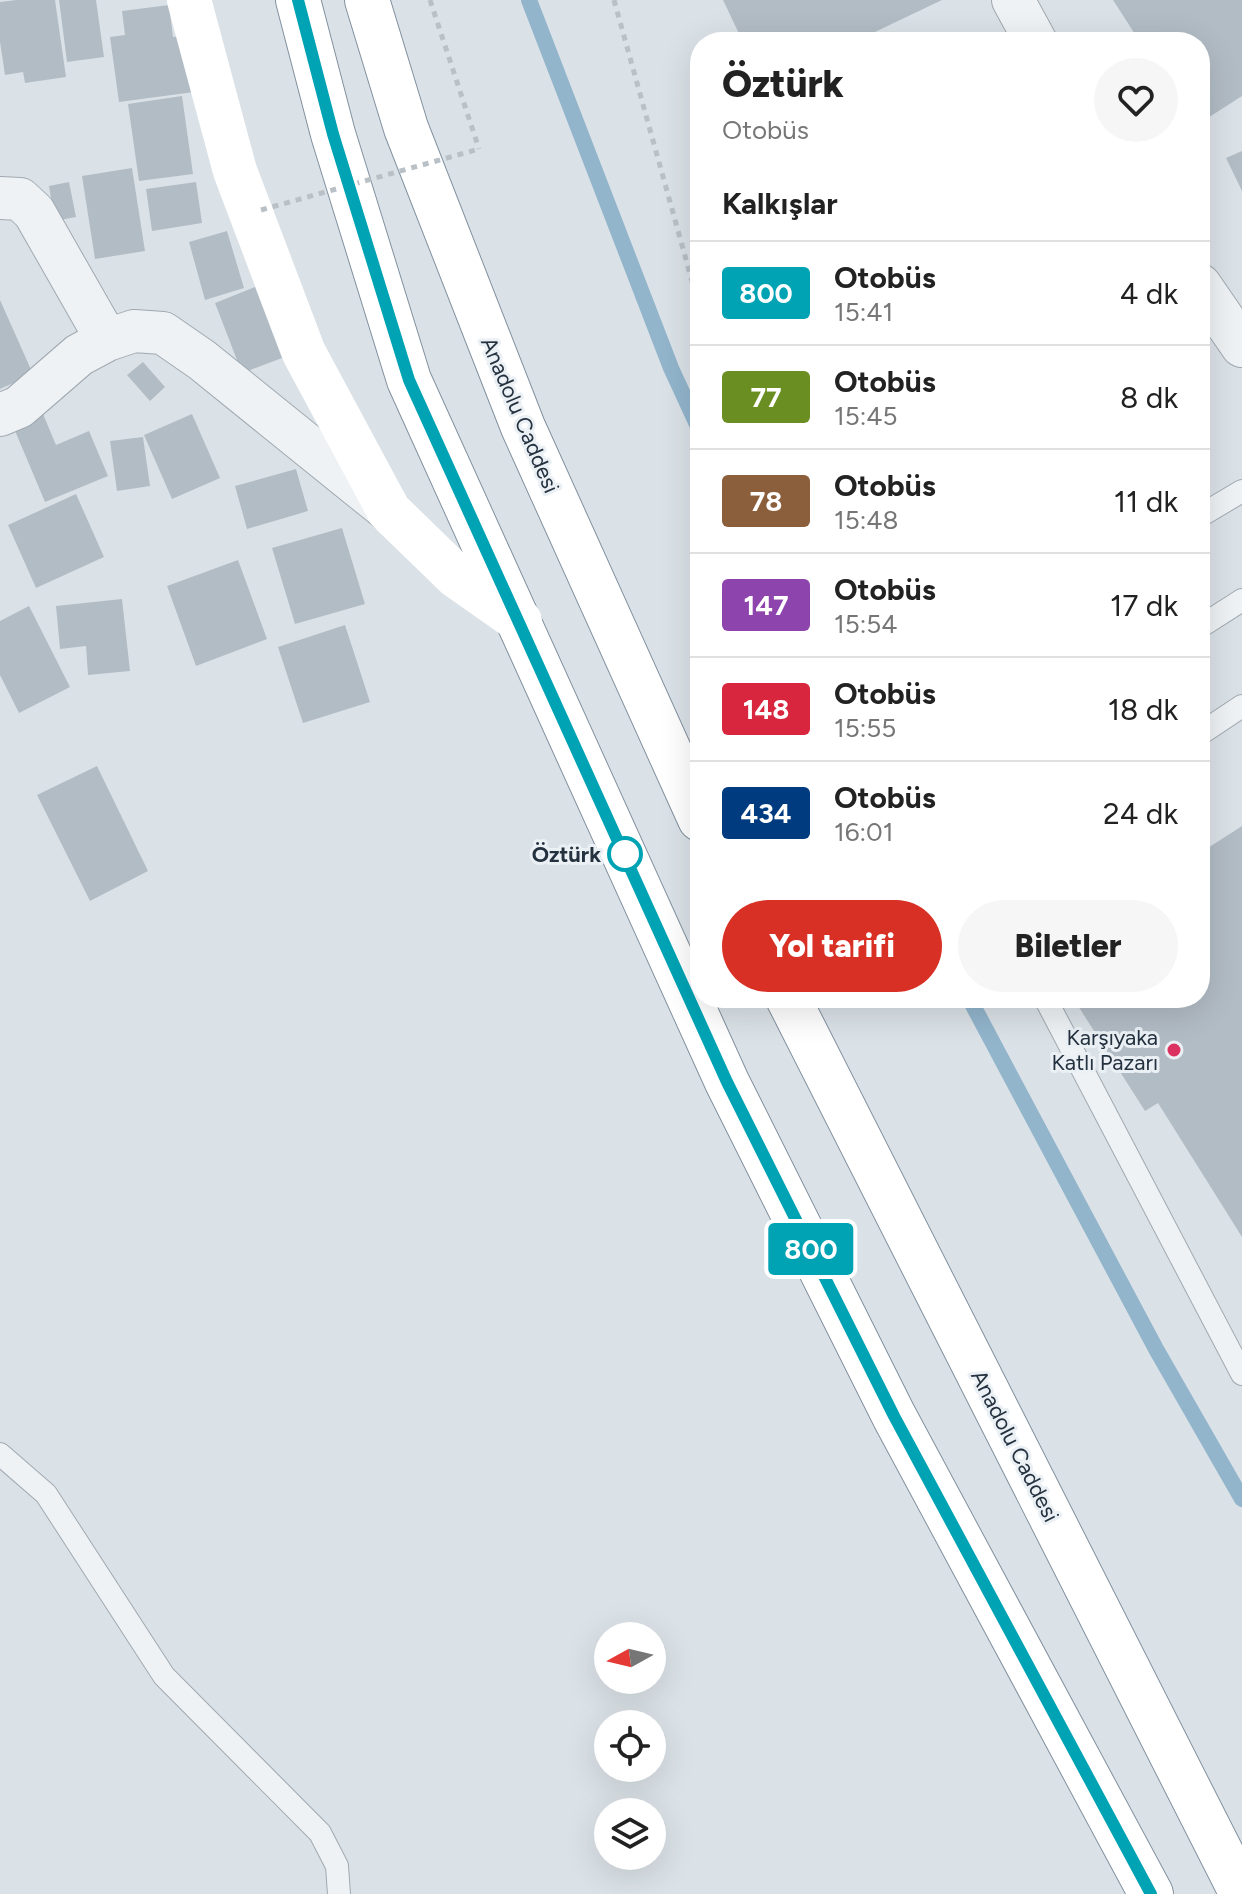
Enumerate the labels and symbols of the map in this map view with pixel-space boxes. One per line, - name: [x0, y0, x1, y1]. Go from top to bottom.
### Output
- street label: Anadolu Caddesi: [475, 333, 565, 497]
- marker: Öztürk: [608, 837, 642, 871]
- place label: Öztürk: [532, 841, 601, 868]
- place label: Karşıyaka Katlı Pazarı: [1052, 1024, 1158, 1076]
- marker: Karşıyaka Katlı Pazarı: [1165, 1041, 1183, 1059]
- line badge: 800: [765, 1223, 857, 1275]
- street label: Anadolu Caddesi: [965, 1366, 1065, 1526]
- north arrow: [594, 1622, 666, 1694]

